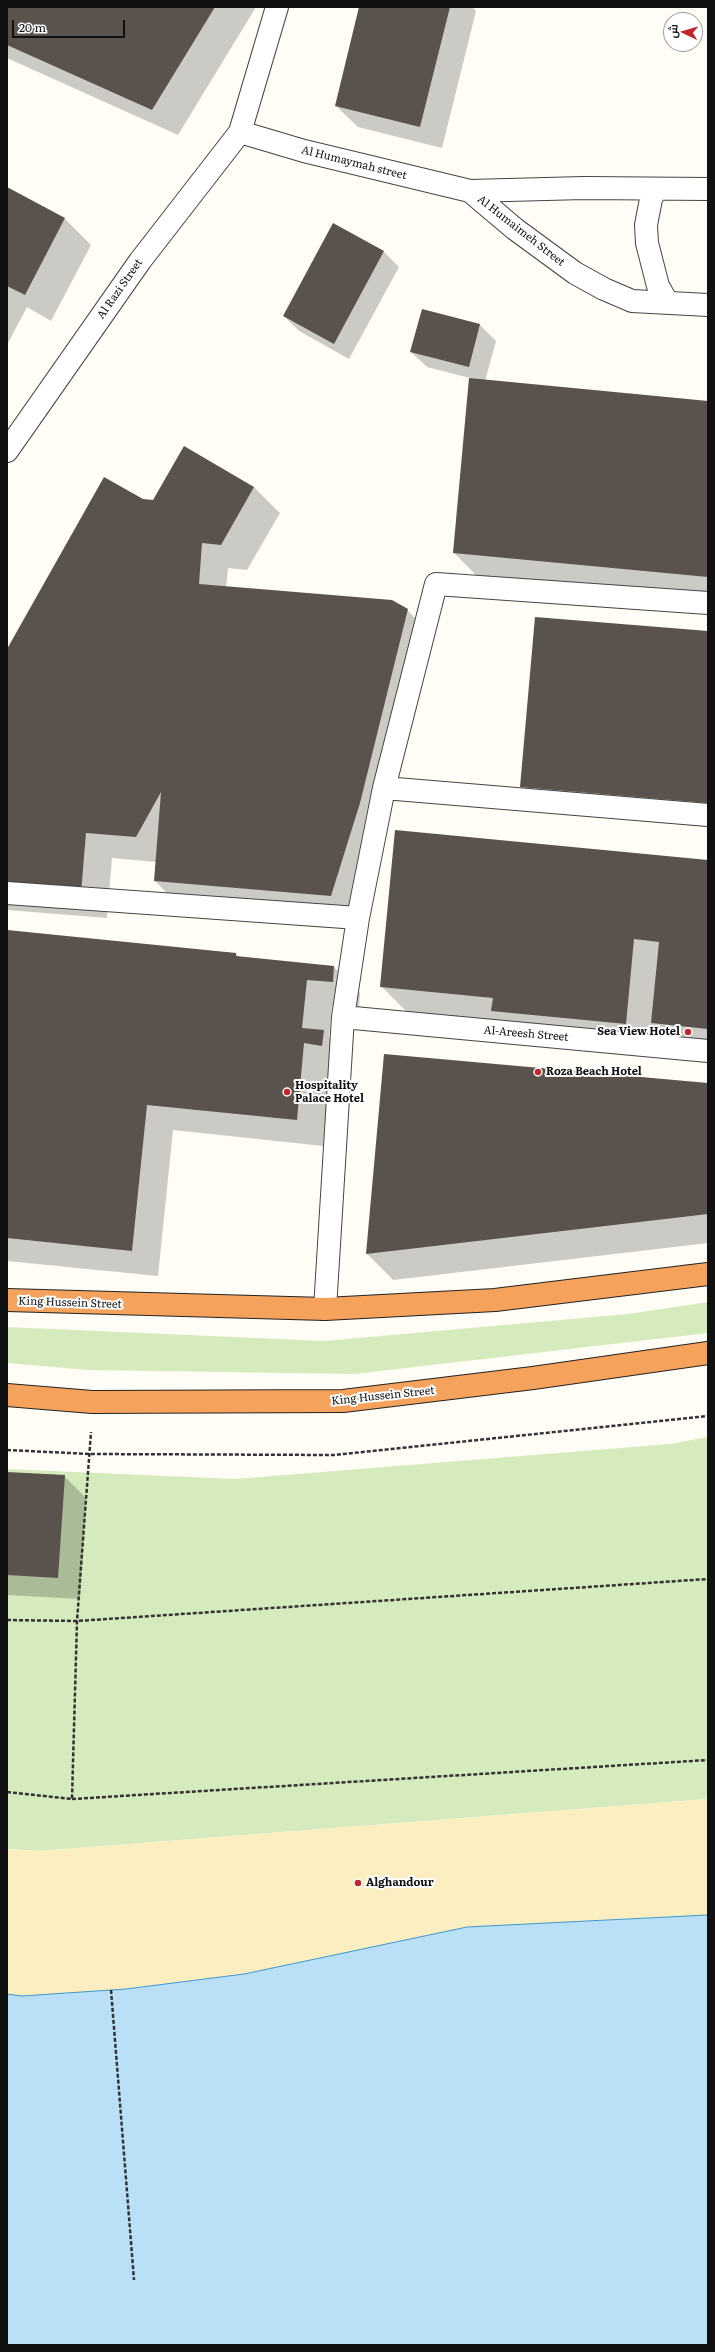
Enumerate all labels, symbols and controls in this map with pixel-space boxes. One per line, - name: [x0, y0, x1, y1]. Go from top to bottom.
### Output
- scale bar: [14, 12, 127, 38]
- north arrow: [663, 12, 703, 52]
- text: 20 m: [19, 18, 46, 36]
- text: ش: [663, 23, 681, 39]
- street label: Al Humaymah street: [300, 144, 408, 182]
- street label: Al Humaimeh Street: [475, 193, 567, 269]
- street label: Al Razi Street: [94, 256, 146, 322]
- street label: Al-Areesh Street: [483, 1024, 569, 1044]
- place label: Sea View Hotel: [597, 1025, 680, 1039]
- marker: Sea View Hotel: [683, 1027, 693, 1037]
- place label: Roza Beach Hotel: [546, 1065, 642, 1079]
- marker: Roza Beach Hotel: [533, 1067, 543, 1077]
- place label: Hospitality Palace Hotel: [295, 1079, 364, 1105]
- marker: Hospitality Palace Hotel: [282, 1087, 292, 1097]
- street label: King Hussein Street: [18, 1295, 122, 1311]
- street label: King Hussein Street: [331, 1384, 435, 1408]
- place label: Alghandour: [366, 1876, 434, 1890]
- marker: Alghandour: [353, 1878, 363, 1888]

